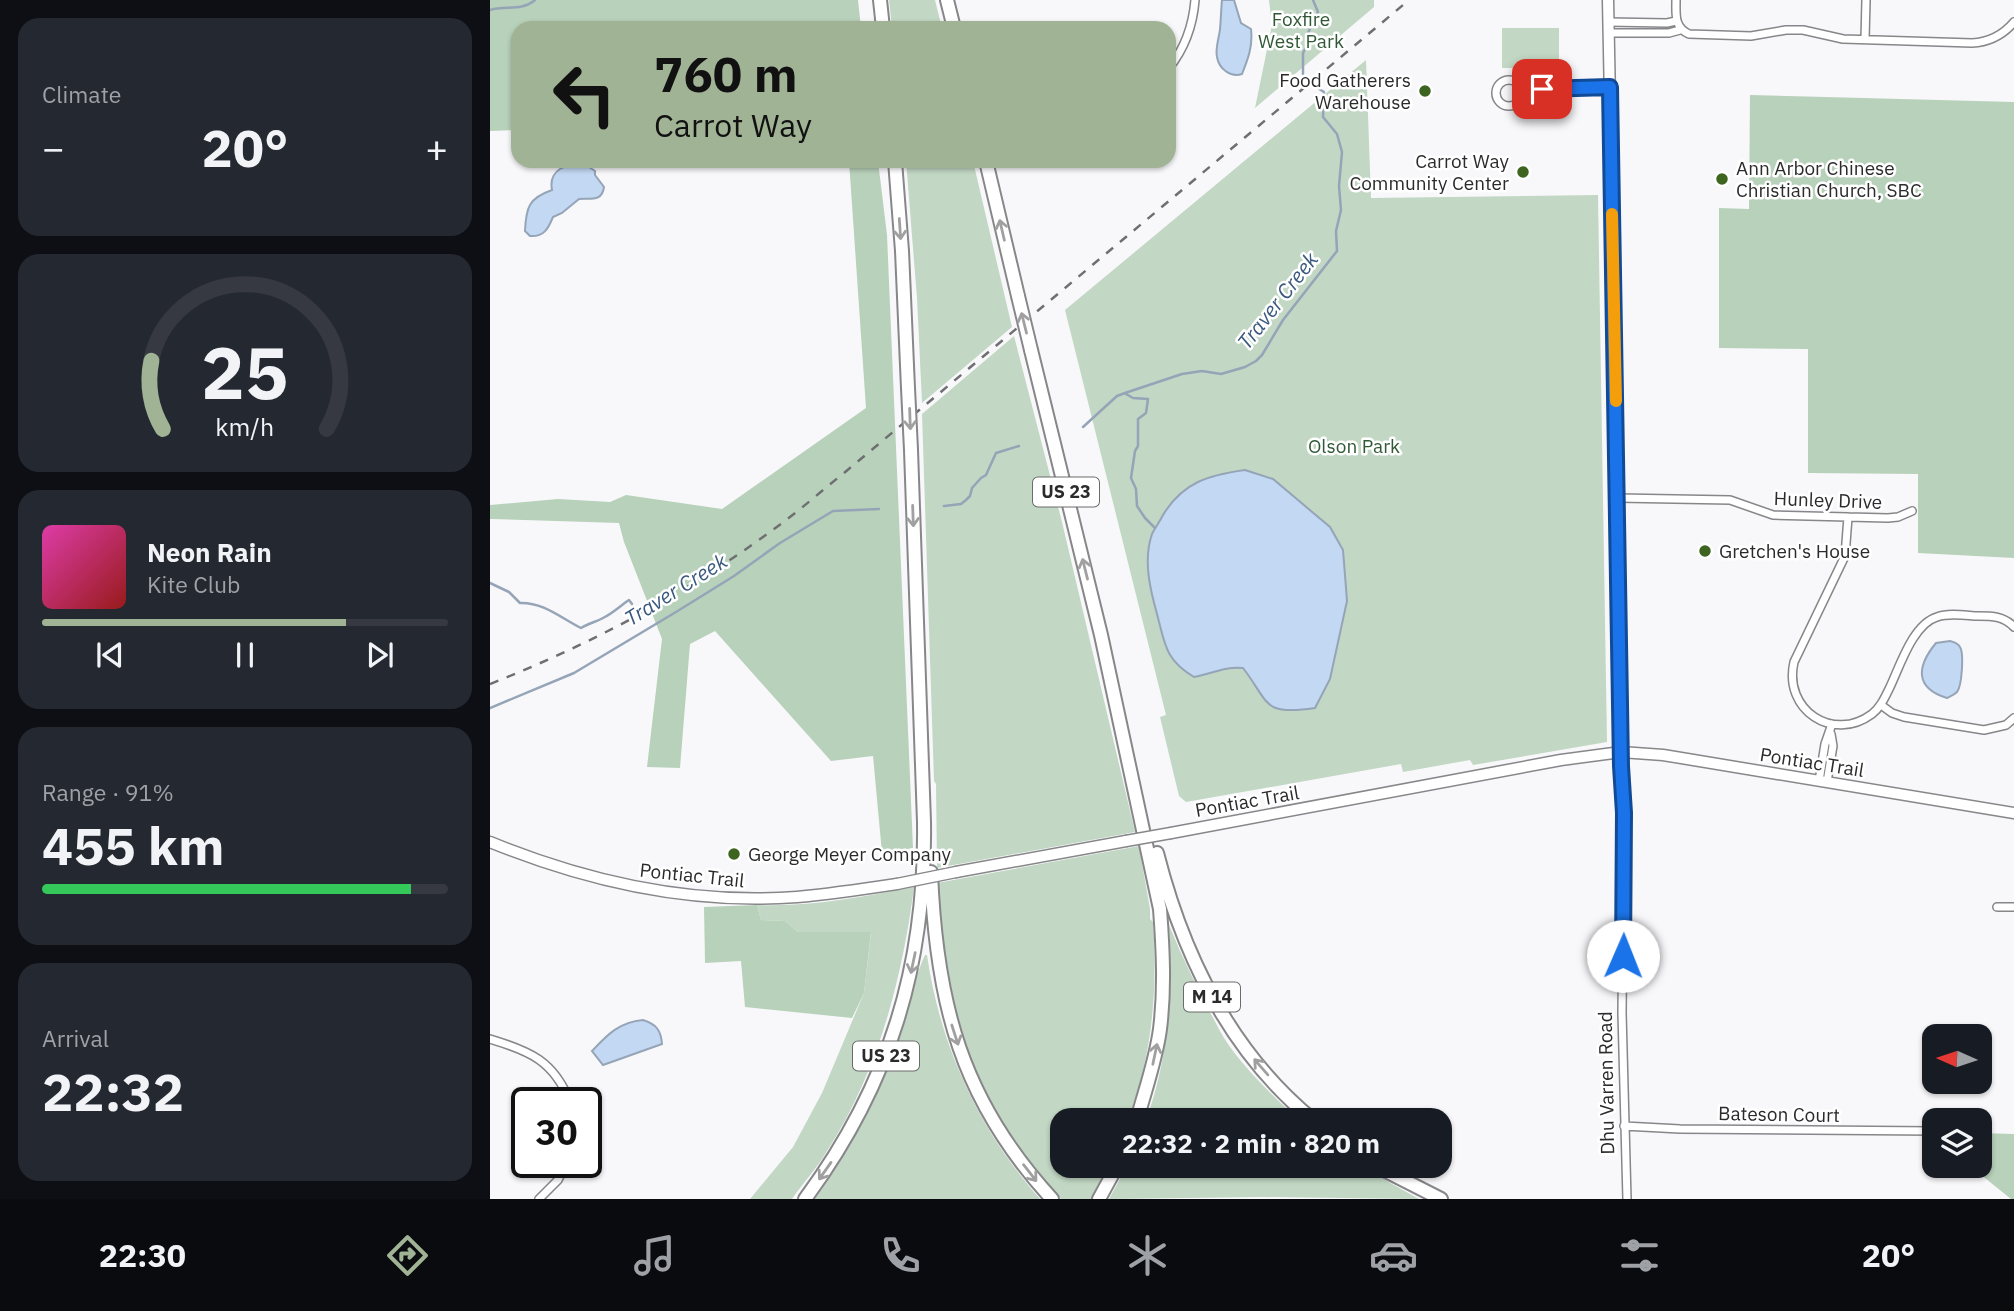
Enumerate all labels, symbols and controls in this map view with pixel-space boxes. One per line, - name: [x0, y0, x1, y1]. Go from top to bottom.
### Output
- park label: Foxfire West Park: [1258, 7, 1344, 53]
- text: 760 m: [654, 42, 798, 105]
- icon: left: [539, 49, 630, 140]
- pin: [1512, 59, 1572, 119]
- place label: Food Gatherers Warehouse: [1279, 68, 1411, 114]
- icon: arrive: [1523, 70, 1561, 108]
- text: Climate: [42, 79, 121, 109]
- marker: Food Gatherers Warehouse: [1417, 83, 1433, 99]
- text: Carrot Way: [654, 104, 812, 146]
- text: 20°: [202, 114, 288, 181]
- text: −: [42, 123, 65, 172]
- text: +: [425, 123, 448, 172]
- place label: Carrot Way Community Center: [1349, 149, 1510, 195]
- place label: Ann Arbor Chinese Christian Church, SBC: [1736, 156, 1922, 202]
- marker: Carrot Way Community Center: [1515, 164, 1531, 180]
- marker: Ann Arbor Chinese Christian Church, SBC: [1714, 171, 1730, 187]
- one-way arrow: [894, 217, 907, 240]
- one-way arrow: [995, 219, 1008, 242]
- water label: Traver Creek: [1230, 245, 1325, 355]
- one-way arrow: [1017, 312, 1030, 335]
- text: 25: [201, 325, 289, 420]
- one-way arrow: [903, 407, 916, 430]
- text: km/h: [216, 410, 274, 443]
- park label: Olson Park: [1308, 434, 1400, 458]
- road number: US 23: [1033, 478, 1099, 506]
- street label: Hunley Drive: [1773, 486, 1883, 514]
- one-way arrow: [907, 504, 920, 527]
- text: Neon Rain: [147, 535, 272, 569]
- place label: Gretchen's House: [1719, 539, 1870, 563]
- marker: Gretchen's House: [1697, 543, 1713, 559]
- water label: Traver Creek: [619, 546, 733, 632]
- one-way arrow: [1078, 558, 1091, 581]
- text: Kite Club: [147, 569, 240, 599]
- icon: previous: [91, 636, 129, 674]
- icon: pause: [226, 636, 264, 674]
- icon: next: [361, 636, 399, 674]
- street label: Pontiac Trail: [1758, 742, 1866, 782]
- text: Range · 91%: [42, 777, 174, 807]
- street label: Pontiac Trail: [1193, 780, 1301, 822]
- text: 455 km: [42, 812, 224, 879]
- place label: George Meyer Company: [748, 842, 952, 866]
- marker: George Meyer Company: [726, 846, 742, 862]
- street label: Pontiac Trail: [638, 858, 746, 892]
- position arrow: [1586, 919, 1660, 993]
- one-way arrow: [905, 951, 919, 974]
- road number: M 14: [1184, 982, 1240, 1012]
- street label: Dhu Varren Road: [1593, 1011, 1619, 1155]
- text: Arrival: [42, 1023, 109, 1053]
- one-way arrow: [950, 1024, 962, 1046]
- north arrow: [1922, 1024, 1992, 1094]
- map controls: [1922, 1024, 1992, 1178]
- road number: US 23: [853, 1042, 919, 1070]
- one-way arrow: [1148, 1043, 1162, 1066]
- text: 22:32: [42, 1058, 184, 1125]
- one-way arrow: [1253, 1059, 1269, 1077]
- speed limit sign: 30: [511, 1087, 602, 1178]
- street label: Bateson Court: [1718, 1101, 1840, 1127]
- button: layers: [1922, 1108, 1992, 1178]
- text: 22:32 · 2 min · 820 m: [1122, 1126, 1380, 1160]
- one-way arrow: [818, 1161, 832, 1180]
- one-way arrow: [1022, 1163, 1037, 1182]
- icon: directions: [383, 1231, 432, 1280]
- icon: music: [630, 1231, 679, 1280]
- icon: phone: [876, 1231, 925, 1280]
- icon: climate: [1123, 1231, 1172, 1280]
- icon: car: [1369, 1231, 1418, 1280]
- icon: filters: [1615, 1231, 1664, 1280]
- text: 22:30: [99, 1234, 186, 1276]
- text: 20°: [1862, 1234, 1915, 1276]

